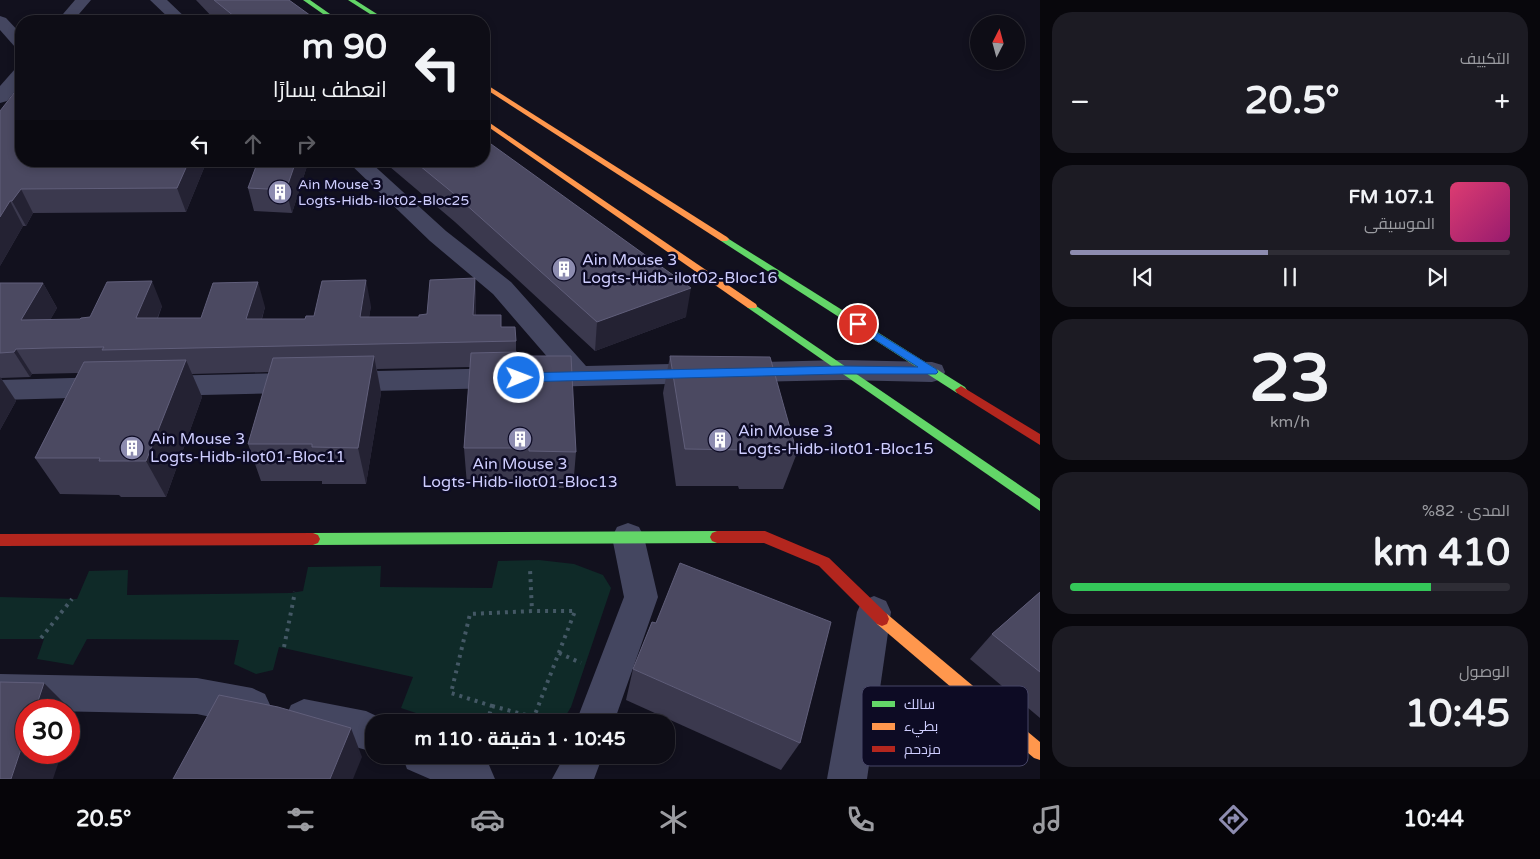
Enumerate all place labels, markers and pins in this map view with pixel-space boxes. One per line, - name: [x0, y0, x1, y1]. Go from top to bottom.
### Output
- place label: Ain Mouse 3 Logts-Hidb-ilot02-Bloc25: [298, 176, 469, 209]
- building icon: Ain Mouse 3 Logts-Hidb-ilot02-Bloc25: [267, 179, 293, 205]
- place label: Ain Mouse 3 Logts-Hidb-ilot02-Bloc16: [582, 250, 778, 288]
- building icon: Ain Mouse 3 Logts-Hidb-ilot02-Bloc16: [551, 256, 577, 282]
- pin: [837, 303, 879, 345]
- place label: Ain Mouse 3 Logts-Hidb-ilot01-Bloc15: [738, 421, 934, 459]
- building icon: Ain Mouse 3 Logts-Hidb-ilot01-Bloc13: [507, 426, 533, 452]
- building icon: Ain Mouse 3 Logts-Hidb-ilot01-Bloc15: [707, 427, 733, 453]
- place label: Ain Mouse 3 Logts-Hidb-ilot01-Bloc11: [150, 429, 346, 467]
- building icon: Ain Mouse 3 Logts-Hidb-ilot01-Bloc11: [119, 435, 145, 461]
- place label: Ain Mouse 3 Logts-Hidb-ilot01-Bloc13: [422, 454, 618, 492]

